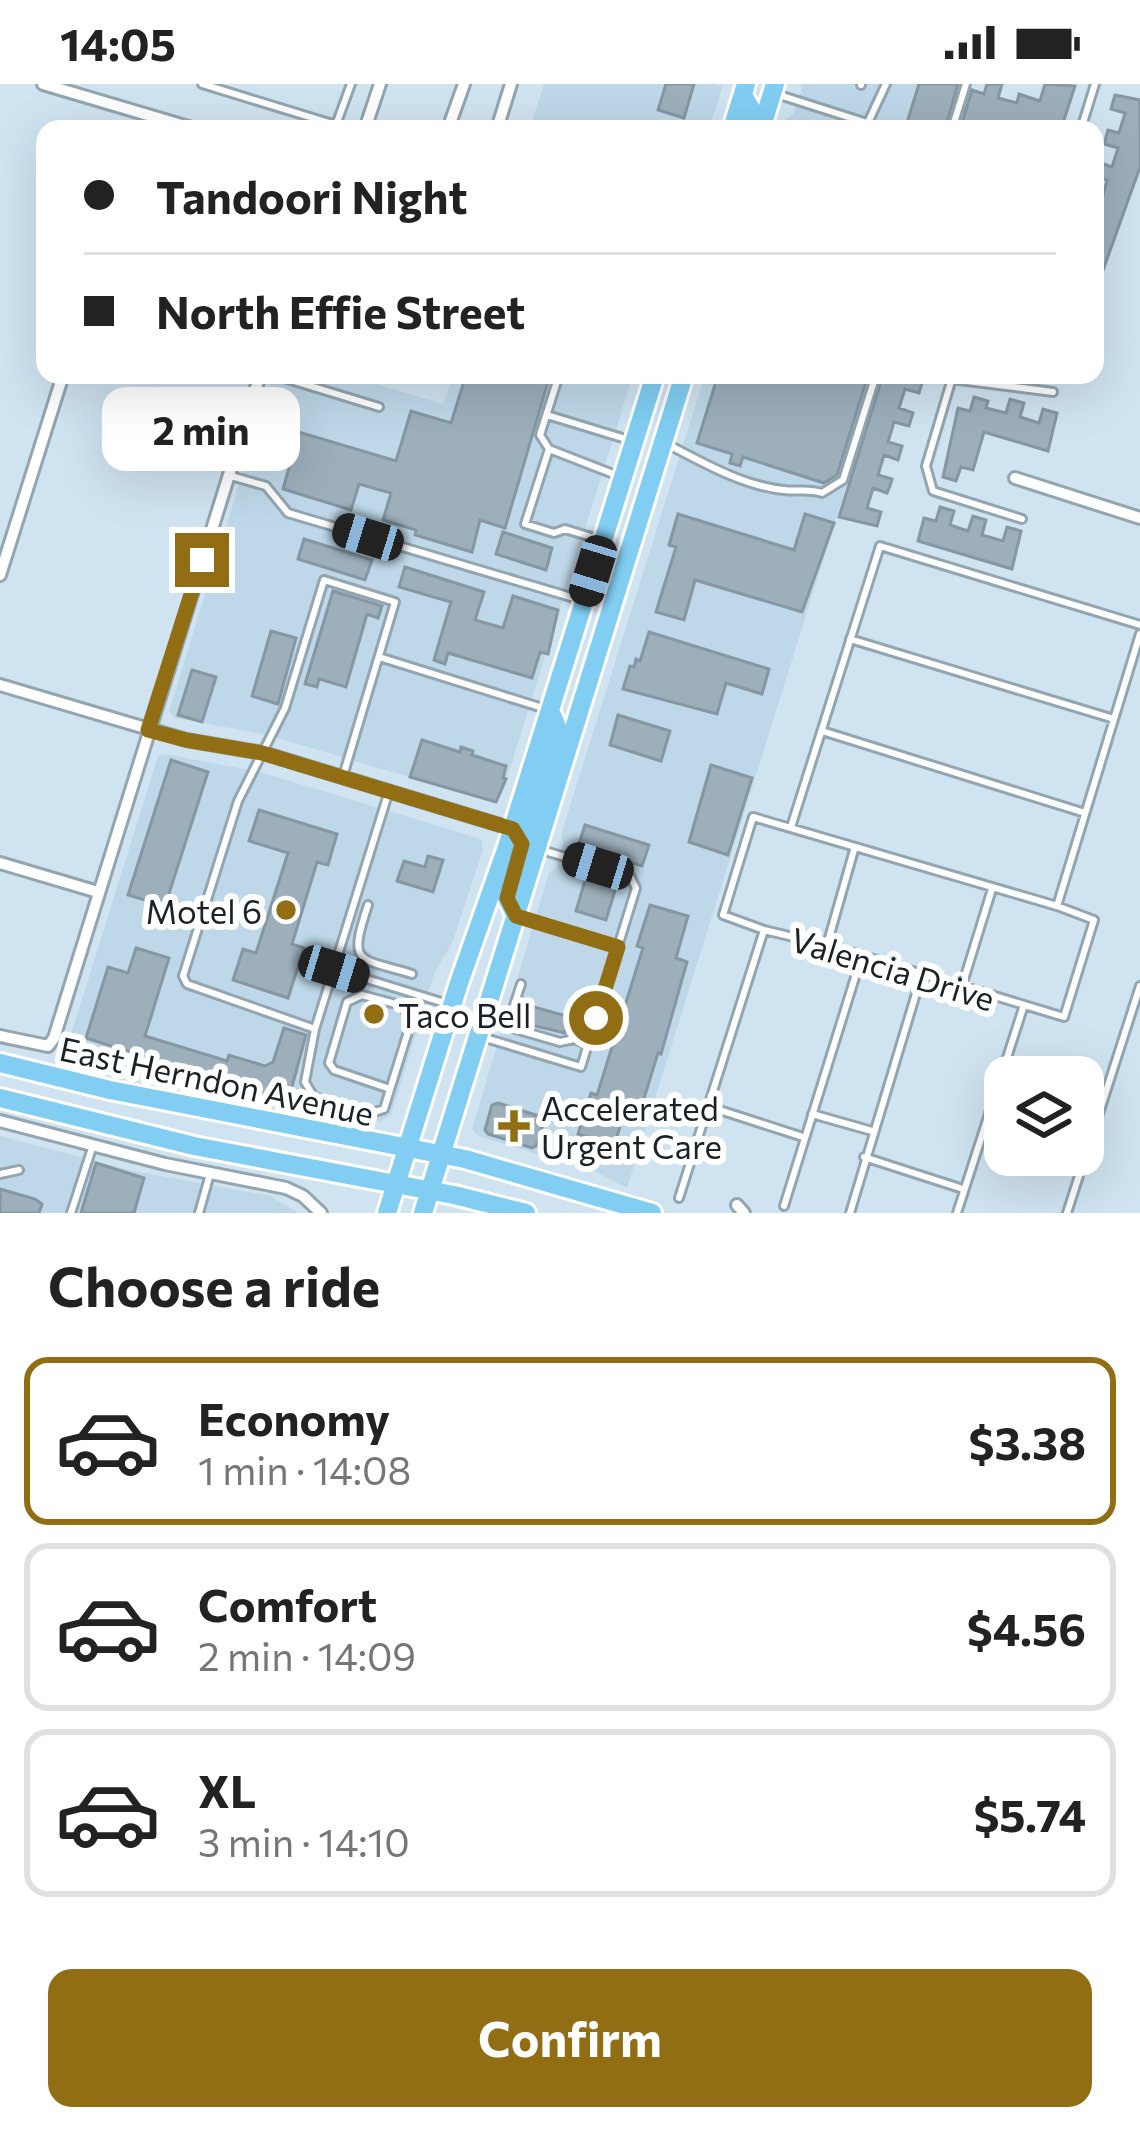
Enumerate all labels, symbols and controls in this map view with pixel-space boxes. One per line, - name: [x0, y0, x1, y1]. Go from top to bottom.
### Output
- text: 14:05: [60, 15, 176, 70]
- text: Tandoori Night: [156, 168, 468, 223]
- text: North Effie Street: [156, 283, 525, 338]
- callout: 2 min: [103, 386, 301, 470]
- text: 2 min: [152, 405, 250, 453]
- car: [328, 509, 408, 565]
- car: [565, 531, 621, 611]
- route end: [175, 533, 229, 587]
- car: [558, 838, 638, 894]
- place label: Motel 6: [146, 890, 262, 931]
- marker: Motel 6: [273, 897, 299, 923]
- street label: Valencia Drive: [786, 918, 1000, 1018]
- car: [294, 941, 374, 997]
- route start: [569, 991, 623, 1045]
- place label: Taco Bell: [398, 994, 531, 1035]
- marker: Taco Bell: [361, 1001, 387, 1027]
- street label: East Herndon Avenue: [56, 1027, 378, 1133]
- map controls: [984, 1056, 1104, 1176]
- button: layers: [984, 1056, 1104, 1176]
- place label: Accelerated Urgent Care: [541, 1087, 722, 1166]
- marker: Accelerated Urgent Care: [498, 1110, 530, 1142]
- text: Choose a ride: [48, 1252, 380, 1318]
- icon: car: [54, 1387, 162, 1495]
- text: Economy: [198, 1390, 390, 1445]
- text: $3.38: [969, 1414, 1086, 1469]
- text: 1 min · 14:08: [198, 1445, 411, 1493]
- icon: car: [54, 1573, 162, 1681]
- text: Comfort: [198, 1576, 377, 1631]
- text: $4.56: [967, 1600, 1086, 1655]
- text: 2 min · 14:09: [198, 1631, 416, 1679]
- icon: car: [54, 1759, 162, 1867]
- text: XL: [198, 1762, 256, 1817]
- text: $5.74: [973, 1786, 1086, 1841]
- text: 3 min · 14:10: [198, 1817, 410, 1865]
- button: Confirm: [48, 1969, 1092, 2107]

